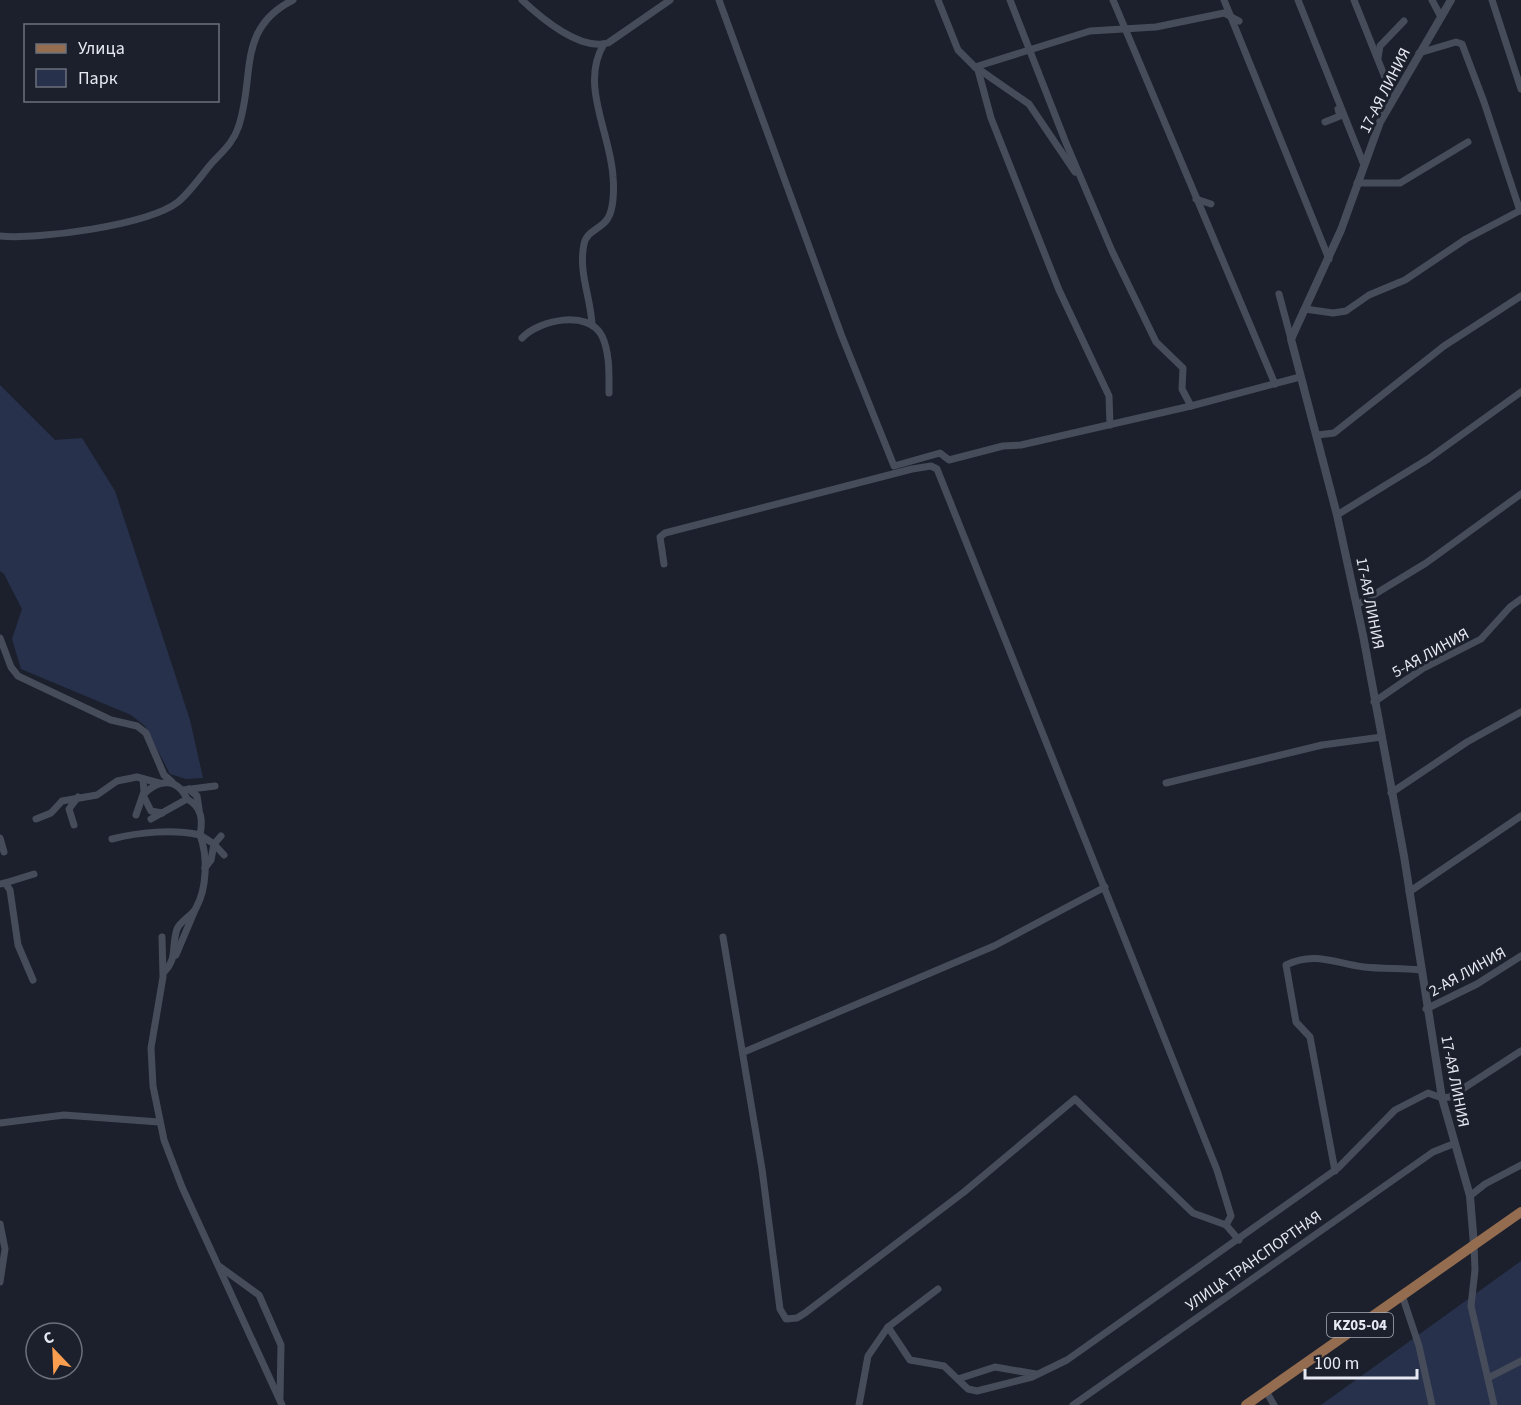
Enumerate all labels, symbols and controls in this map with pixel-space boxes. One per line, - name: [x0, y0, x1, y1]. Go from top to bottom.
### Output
- legend: [24, 24, 219, 102]
- text: Улица: [78, 36, 125, 61]
- street label: 17-АЯ ЛИНИЯ: [1354, 44, 1416, 137]
- text: Парк: [78, 66, 118, 91]
- street label: 17-АЯ ЛИНИЯ: [1350, 555, 1390, 651]
- street label: 5-АЯ ЛИНИЯ: [1388, 623, 1473, 683]
- street label: 2-АЯ ЛИНИЯ: [1425, 942, 1510, 1002]
- street label: 17-АЯ ЛИНИЯ: [1435, 1033, 1475, 1129]
- street label: УЛИЦА ТРАНСПОРТНАЯ: [1181, 1205, 1326, 1316]
- road number: KZ05-04: [1327, 1313, 1393, 1337]
- north arrow: [24, 1321, 84, 1381]
- text: С: [40, 1326, 57, 1350]
- scale bar: [1305, 1342, 1418, 1380]
- text: 100 m: [1314, 1351, 1359, 1376]

